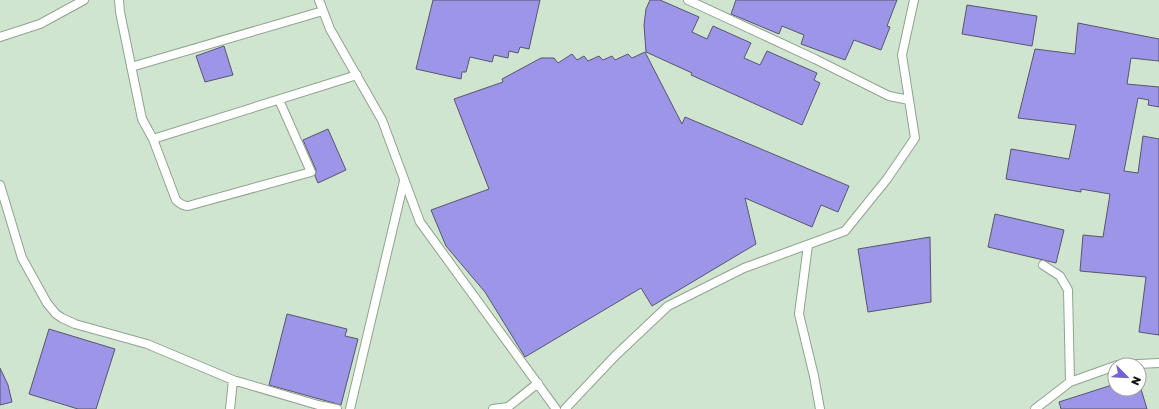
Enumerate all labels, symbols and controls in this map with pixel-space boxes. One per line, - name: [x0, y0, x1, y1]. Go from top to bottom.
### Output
- north arrow: [1107, 357, 1147, 397]
- text: N: [1129, 375, 1144, 388]

